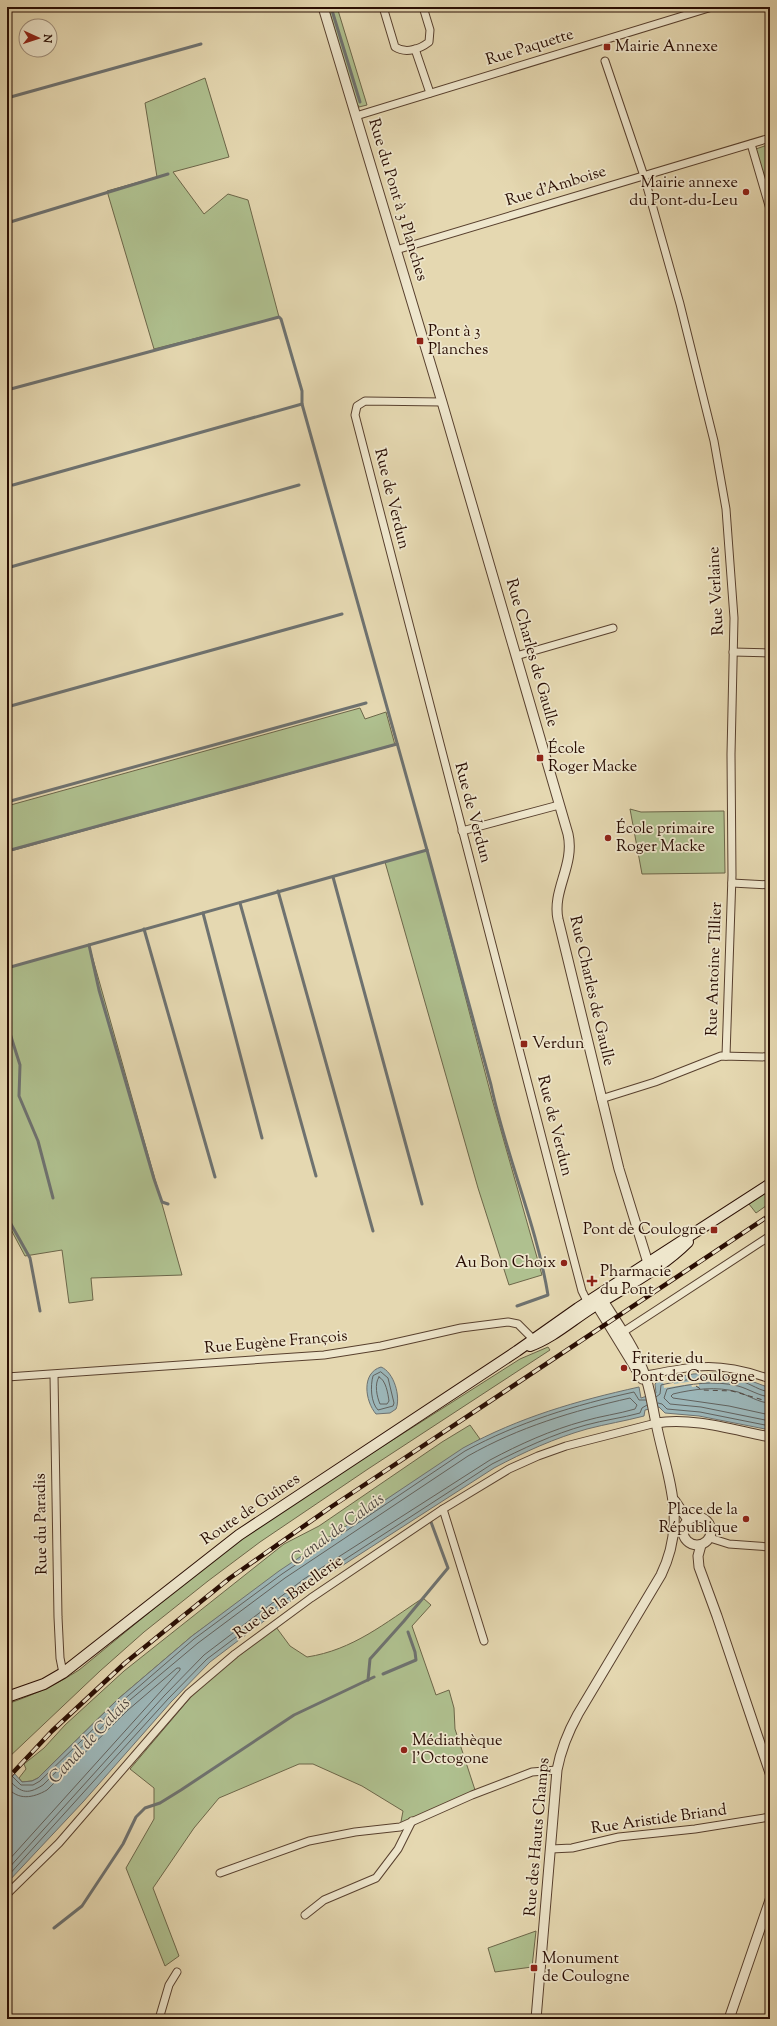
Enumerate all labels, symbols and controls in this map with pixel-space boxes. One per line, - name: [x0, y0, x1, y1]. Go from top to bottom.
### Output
- north arrow: [18, 18, 58, 58]
- street label: Rue Paquette: [483, 24, 577, 72]
- text: N: [39, 33, 55, 43]
- place label: Mairie Annexe: [615, 36, 718, 59]
- marker: Mairie Annexe: [602, 42, 612, 52]
- street label: Rue du Pont à 3 Planches: [361, 116, 433, 284]
- street label: Rue d'Amboise: [503, 161, 609, 213]
- place label: Mairie annexe du Pont-du-Leu: [629, 172, 738, 213]
- marker: Mairie annexe du Pont-du-Leu: [741, 187, 751, 197]
- place label: Pont à 3 Planches: [428, 321, 488, 362]
- marker: Pont à 3 Planches: [415, 336, 425, 346]
- street label: Rue de Verdun: [367, 446, 415, 552]
- street label: Rue Verlaine: [703, 546, 731, 636]
- street label: Rue Charles de Gaulle: [499, 576, 563, 730]
- place label: École Roger Macke: [548, 738, 637, 779]
- marker: École Roger Macke: [535, 753, 545, 763]
- street label: Rue de Verdun: [448, 760, 497, 866]
- place label: École primaire Roger Macke: [616, 818, 715, 859]
- marker: École primaire Roger Macke: [603, 833, 613, 843]
- street label: Rue Antoine Tillier: [701, 902, 729, 1036]
- street label: Rue Charles de Gaulle: [563, 914, 619, 1068]
- place label: Verdun: [532, 1033, 585, 1056]
- marker: Verdun: [519, 1039, 529, 1049]
- street label: Rue de Verdun: [530, 1073, 578, 1179]
- place label: Pont de Coulogne: [583, 1219, 706, 1242]
- marker: Pont de Coulogne: [709, 1225, 719, 1235]
- place label: Au Bon Choix: [455, 1252, 556, 1275]
- marker: Au Bon Choix: [559, 1258, 569, 1268]
- place label: Pharmacie du Pont: [600, 1261, 671, 1302]
- marker: Pharmacie du Pont: [587, 1276, 597, 1286]
- street label: Rue Eugène François: [204, 1325, 348, 1361]
- place label: Friterie du Pont de Coulogne: [632, 1348, 755, 1389]
- marker: Friterie du Pont de Coulogne: [619, 1363, 629, 1373]
- street label: Route de Guînes: [197, 1468, 305, 1552]
- street label: Rue du Paradis: [30, 1473, 54, 1575]
- water label: Canal de Calais: [286, 1488, 390, 1572]
- place label: Place de la République: [659, 1499, 739, 1540]
- marker: Place de la République: [741, 1514, 751, 1524]
- street label: Rue de la Batellerie: [229, 1550, 349, 1646]
- water label: Canal de Calais: [43, 1692, 137, 1790]
- place label: Médiathèque l'Octogone: [412, 1730, 502, 1771]
- marker: Médiathèque l'Octogone: [399, 1745, 409, 1755]
- street label: Rue des Hauts Champs: [520, 1757, 556, 1917]
- street label: Rue Aristide Briand: [590, 1799, 728, 1841]
- place label: Monument de Coulogne: [542, 1948, 630, 1989]
- marker: Monument de Coulogne: [529, 1963, 539, 1973]

